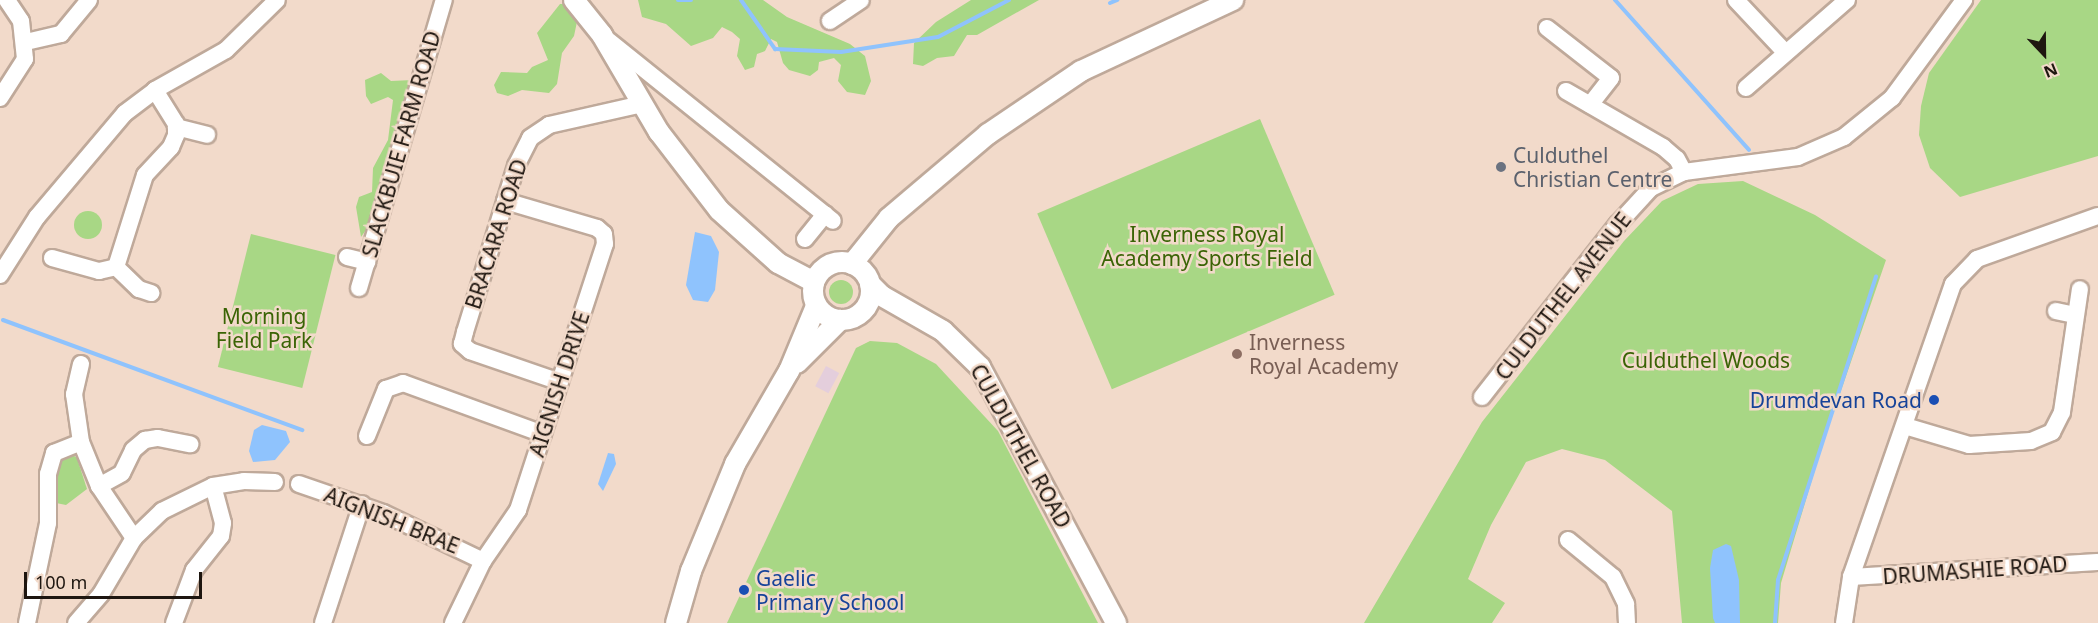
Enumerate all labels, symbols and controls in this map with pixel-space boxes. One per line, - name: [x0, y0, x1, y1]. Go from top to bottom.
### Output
- north arrow: [2014, 24, 2074, 84]
- street label: SLACKBUIE FARM ROAD: [357, 28, 445, 260]
- text: N: [2041, 58, 2061, 83]
- place label: Culduthel Christian Centre: [1513, 142, 1672, 192]
- street label: BRACARA ROAD: [460, 156, 532, 312]
- marker: Culduthel Christian Centre: [1494, 160, 1508, 174]
- street label: CULDUTHEL AVENUE: [1490, 207, 1636, 385]
- park label: Inverness Royal Academy Sports Field: [1101, 221, 1313, 271]
- park label: Morning Field Park: [216, 303, 312, 353]
- street label: AIGNISH DRIVE: [524, 308, 594, 460]
- place label: Inverness Royal Academy: [1249, 329, 1398, 379]
- marker: Inverness Royal Academy: [1230, 347, 1244, 361]
- park label: Culduthel Woods: [1622, 347, 1790, 373]
- street label: CULDUTHEL ROAD: [966, 360, 1076, 532]
- place label: Drumdevan Road: [1750, 387, 1922, 413]
- marker: Drumdevan Road: [1927, 393, 1941, 407]
- street label: AIGNISH BRAE: [321, 481, 463, 559]
- street label: DRUMASHIE ROAD: [1882, 551, 2068, 589]
- scale bar: [27, 560, 206, 598]
- place label: Gaelic Primary School: [756, 565, 904, 615]
- text: 100 m: [35, 570, 87, 594]
- marker: Gaelic Primary School: [737, 583, 751, 597]

